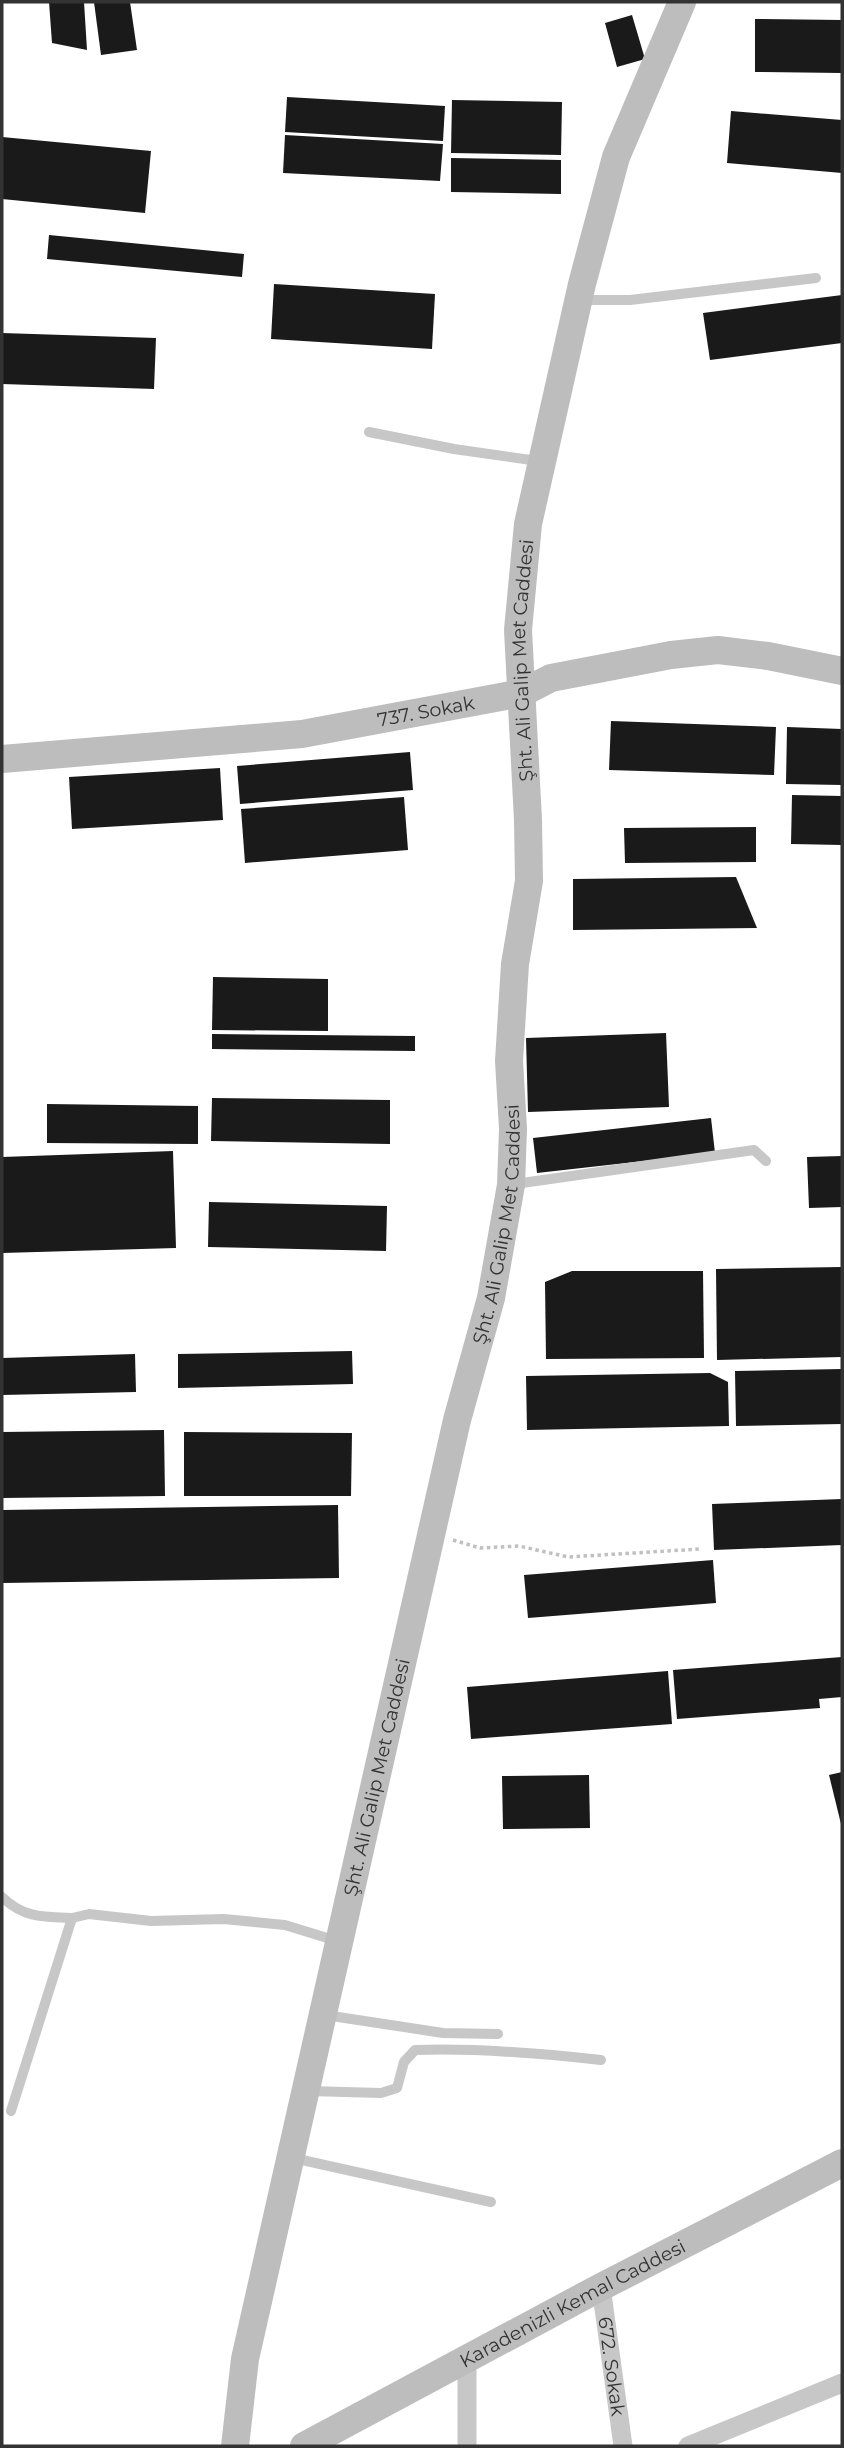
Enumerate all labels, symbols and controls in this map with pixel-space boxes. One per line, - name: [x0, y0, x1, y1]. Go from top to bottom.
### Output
- street label: Şht. Ali Galip Met Caddesi: [506, 538, 538, 782]
- street label: 737. Sokak: [375, 691, 477, 731]
- street label: Şht. Ali Galip Met Caddesi: [467, 1104, 525, 1347]
- street label: Şht. Ali Galip Met Caddesi: [338, 1656, 414, 1898]
- street label: Karadenizli Kemal Caddesi: [455, 2234, 689, 2372]
- street label: 672. Sokak: [594, 2315, 630, 2418]

